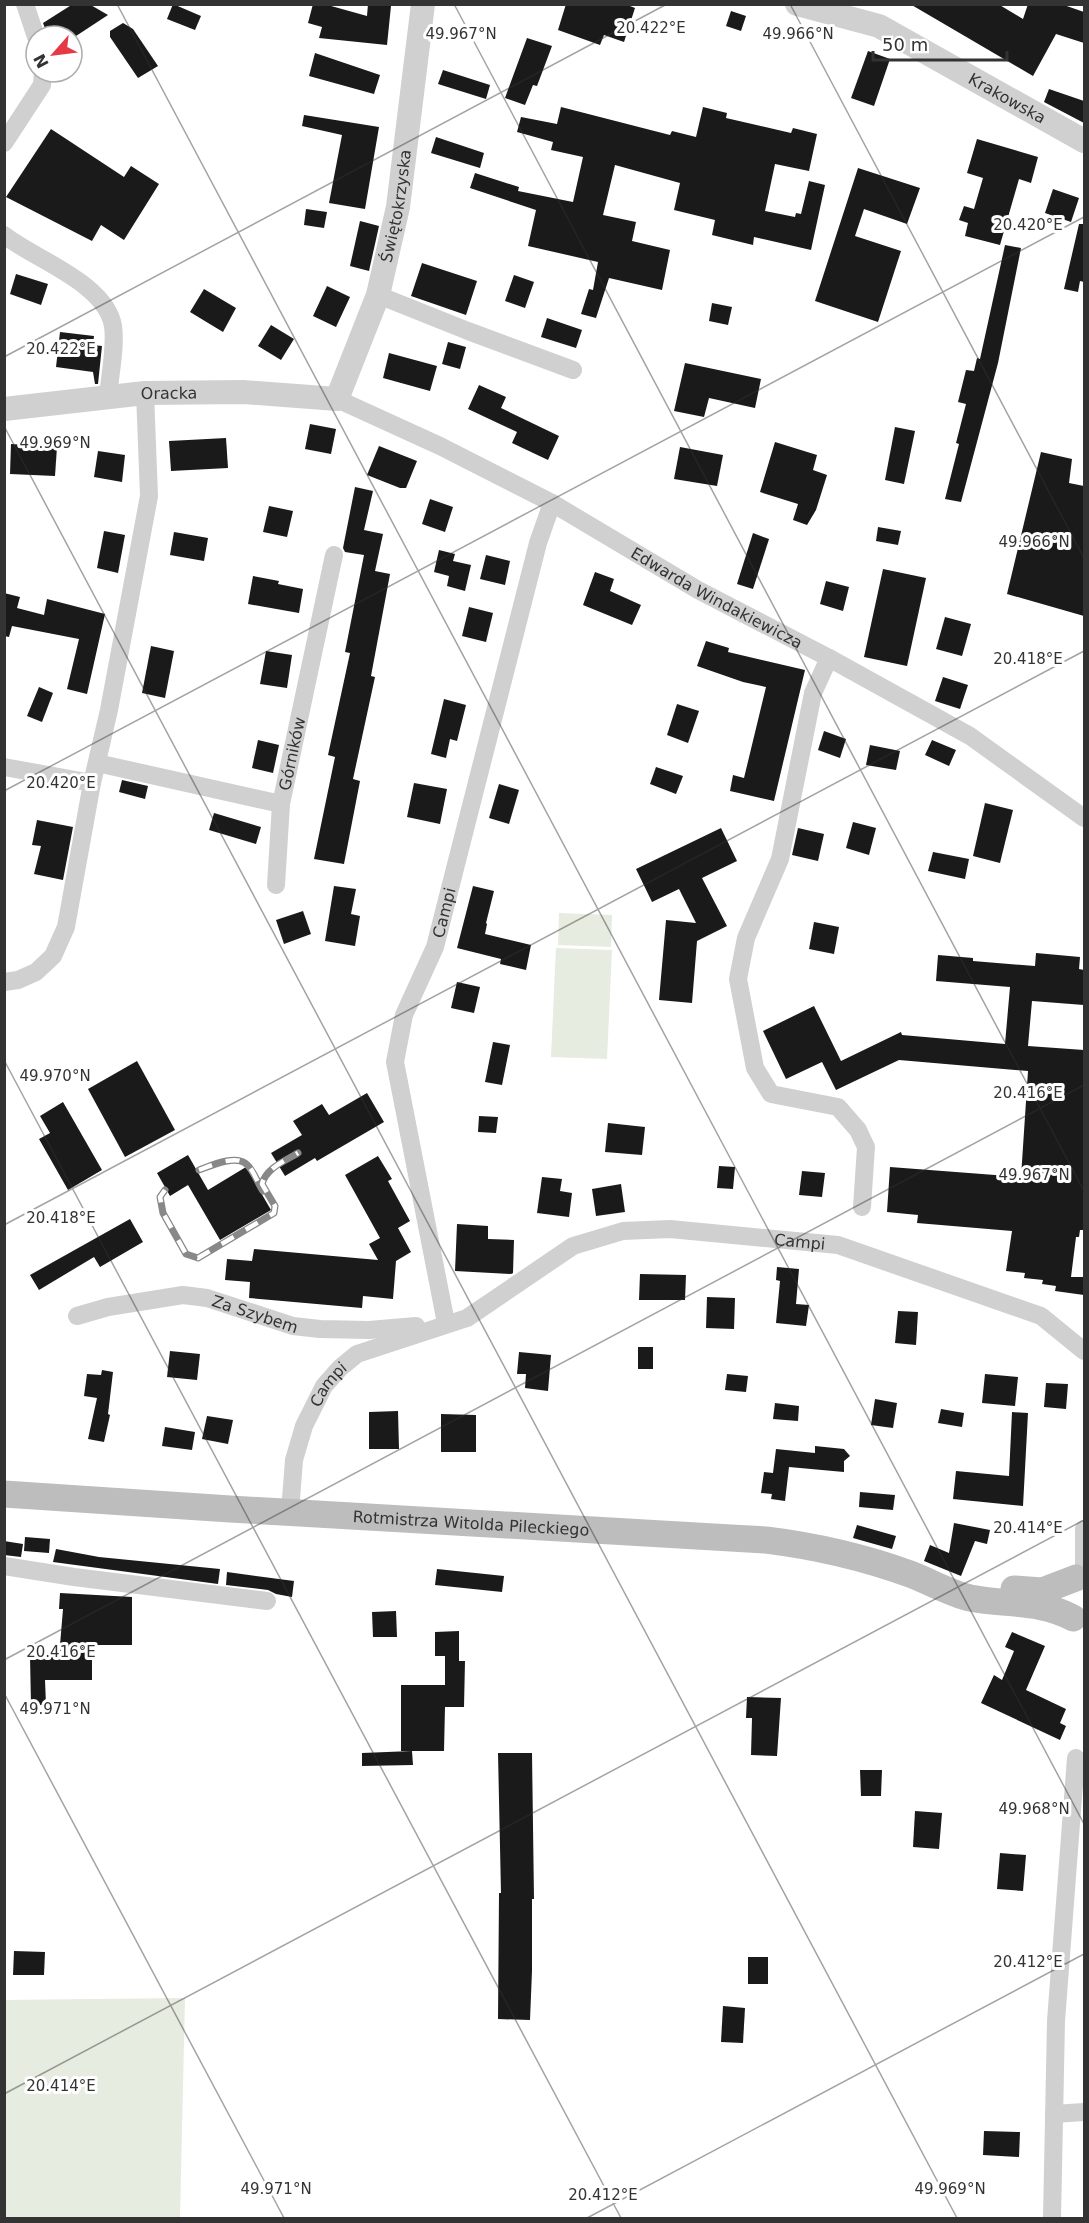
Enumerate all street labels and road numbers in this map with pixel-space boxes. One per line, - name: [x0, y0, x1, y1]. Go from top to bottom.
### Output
- street label: Krakowska: [965, 69, 1049, 128]
- street label: Świętokrzyska: [377, 148, 415, 264]
- street label: Oracka: [141, 383, 197, 403]
- street label: Edwarda Windakiewicza: [627, 543, 806, 653]
- street label: Górników: [275, 715, 309, 792]
- street label: Campi: [429, 886, 460, 940]
- street label: Campi: [773, 1230, 826, 1254]
- street label: Za Szybem: [209, 1291, 300, 1337]
- street label: Campi: [306, 1358, 350, 1410]
- street label: Rotmistrza Witolda Pileckiego: [352, 1507, 590, 1540]

